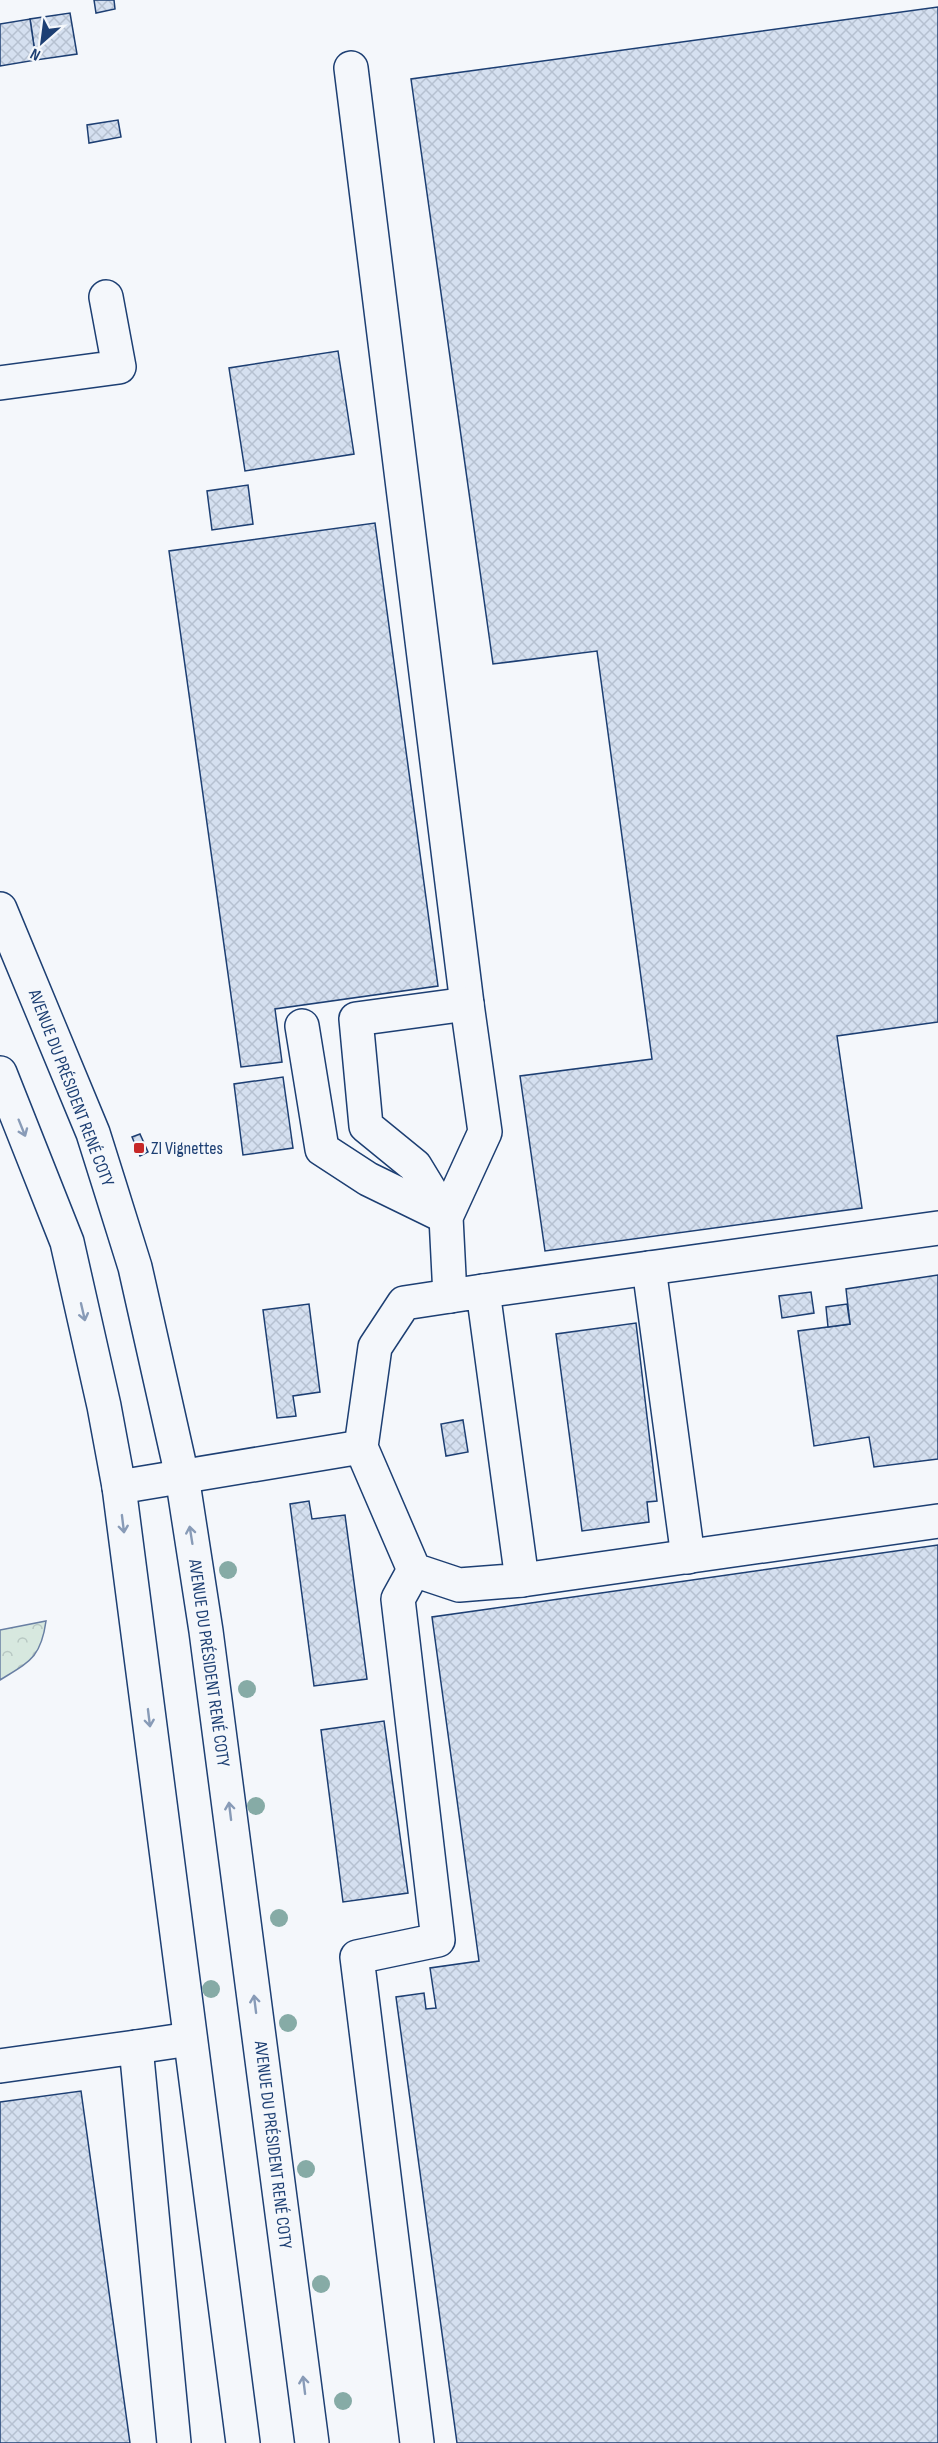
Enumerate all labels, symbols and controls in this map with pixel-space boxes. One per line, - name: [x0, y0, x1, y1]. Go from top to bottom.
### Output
- north arrow: [12, 12, 72, 72]
- text: N: [27, 44, 44, 64]
- street label: AVENUE DU PRÉSIDENT RENÉ COTY: [23, 986, 118, 1190]
- one-way arrow: [17, 1118, 28, 1136]
- place label: ZI Vignettes: [151, 1138, 223, 1159]
- marker: ZI Vignettes: [132, 1141, 146, 1155]
- one-way arrow: [78, 1302, 89, 1321]
- one-way arrow: [118, 1514, 129, 1534]
- one-way arrow: [185, 1525, 196, 1545]
- street label: AVENUE DU PRÉSIDENT RENÉ COTY: [184, 1557, 234, 1769]
- one-way arrow: [143, 1707, 154, 1727]
- one-way arrow: [224, 1801, 235, 1821]
- one-way arrow: [249, 1995, 260, 2015]
- street label: AVENUE DU PRÉSIDENT RENÉ COTY: [250, 2039, 296, 2251]
- one-way arrow: [299, 2376, 310, 2395]

